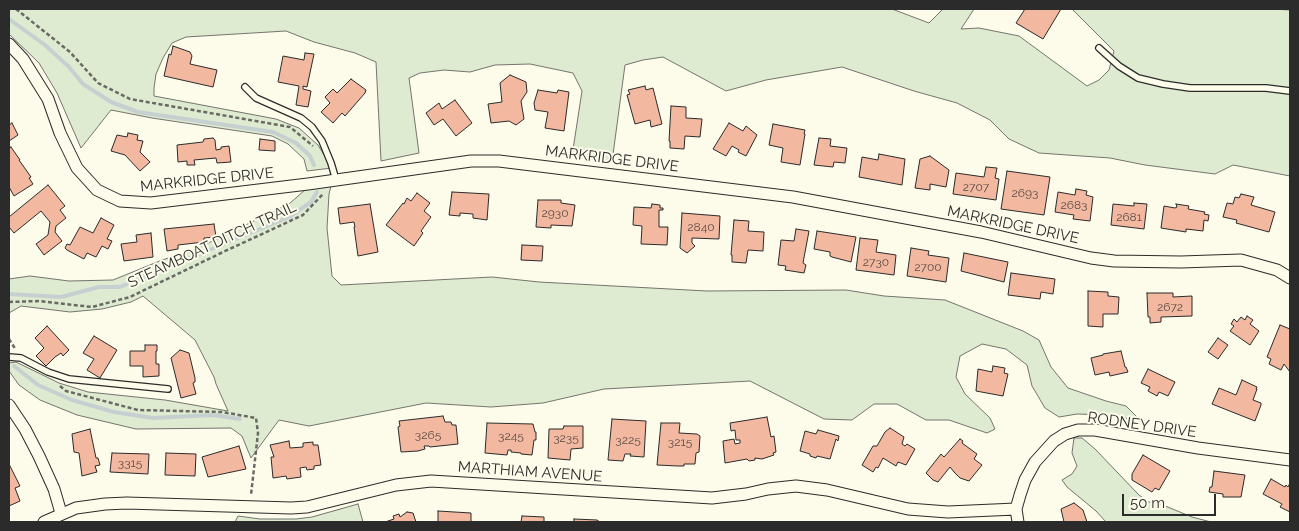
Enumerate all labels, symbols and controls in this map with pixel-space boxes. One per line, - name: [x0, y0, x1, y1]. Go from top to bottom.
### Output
- street label: MARKRIDGE DRIVE: [544, 142, 680, 176]
- street label: MARKRIDGE DRIVE: [139, 164, 275, 196]
- house number: 2707: [963, 180, 989, 194]
- house number: 2693: [1012, 186, 1038, 200]
- street label: STEAMBOAT DITCH TRAIL: [125, 198, 299, 292]
- house number: 2683: [1060, 198, 1088, 212]
- street label: MARKRIDGE DRIVE: [945, 202, 1081, 248]
- house number: 2930: [541, 206, 569, 220]
- house number: 2681: [1116, 210, 1142, 224]
- house number: 2840: [687, 220, 715, 234]
- house number: 2730: [863, 255, 889, 269]
- house number: 2700: [914, 260, 942, 274]
- house number: 2672: [1157, 300, 1183, 314]
- street label: RODNEY DRIVE: [1086, 408, 1198, 442]
- house number: 3265: [415, 428, 441, 442]
- house number: 3245: [498, 429, 524, 443]
- house number: 3235: [553, 431, 579, 445]
- house number: 3225: [615, 433, 641, 447]
- house number: 3215: [668, 435, 692, 449]
- house number: 3315: [118, 456, 142, 470]
- street label: MARTHIAM AVENUE: [457, 458, 603, 486]
- scale bar: [1124, 484, 1218, 516]
- text: 50 m: [1130, 494, 1165, 512]

